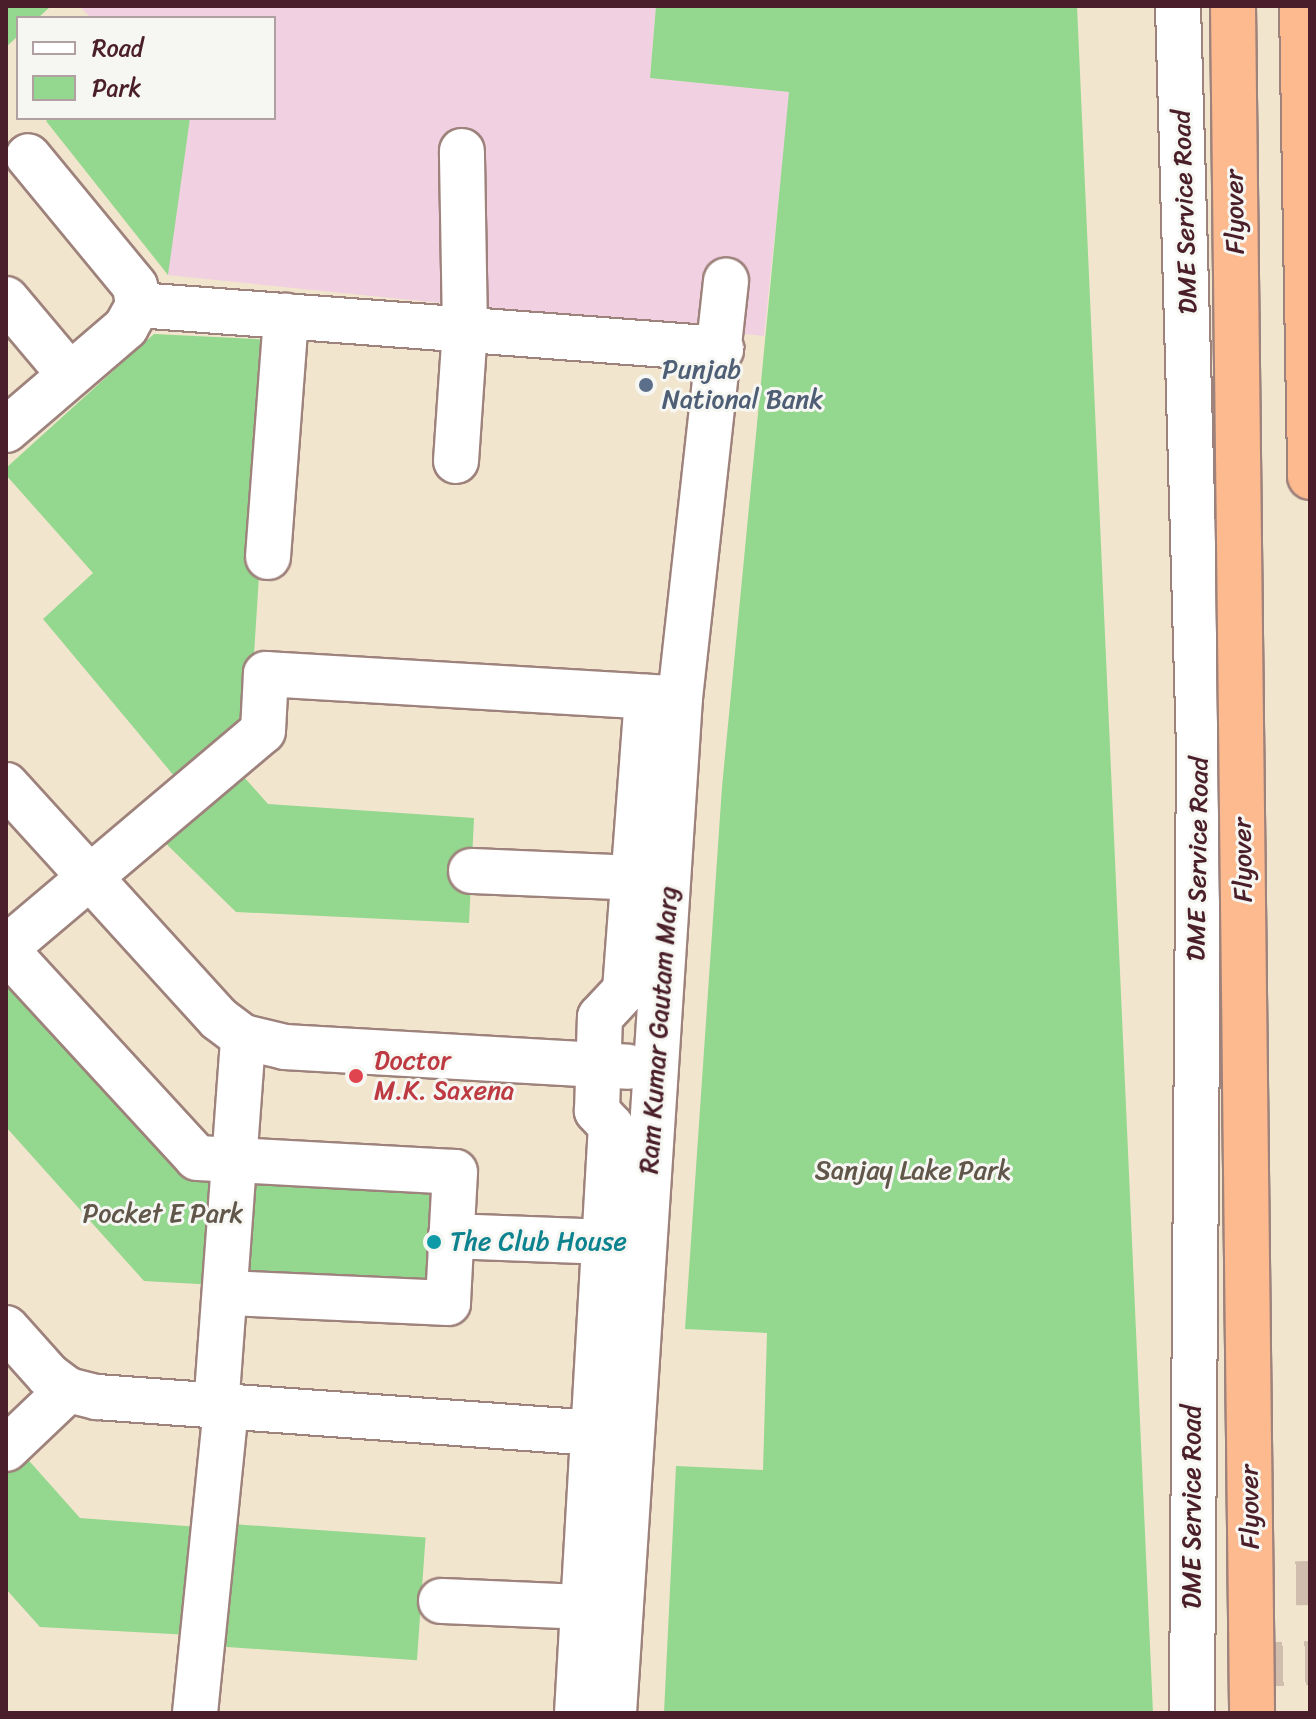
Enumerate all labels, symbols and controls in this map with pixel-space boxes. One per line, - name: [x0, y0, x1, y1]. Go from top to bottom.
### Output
- legend: [16, 16, 276, 120]
- text: Road: [92, 27, 143, 69]
- text: Park: [92, 67, 141, 109]
- street label: DME Service Road: [1166, 108, 1204, 316]
- street label: Flyover: [1219, 170, 1251, 254]
- place label: Punjab National Bank: [662, 354, 823, 416]
- marker: Punjab National Bank: [637, 376, 655, 394]
- street label: DME Service Road: [1181, 755, 1215, 963]
- street label: Flyover: [1227, 818, 1259, 902]
- street label: Ram Kumar Gautam Marg: [633, 885, 685, 1175]
- place label: Doctor M.K. Saxena: [374, 1045, 517, 1106]
- marker: Doctor M.K. Saxena: [345, 1065, 367, 1087]
- park label: Sanjay Lake Park: [814, 1155, 1012, 1187]
- park label: Pocket E Park: [83, 1198, 243, 1230]
- place label: The Club House: [450, 1226, 626, 1258]
- marker: The Club House: [425, 1233, 443, 1251]
- street label: DME Service Road: [1176, 1404, 1208, 1610]
- street label: Flyover: [1234, 1465, 1266, 1549]

